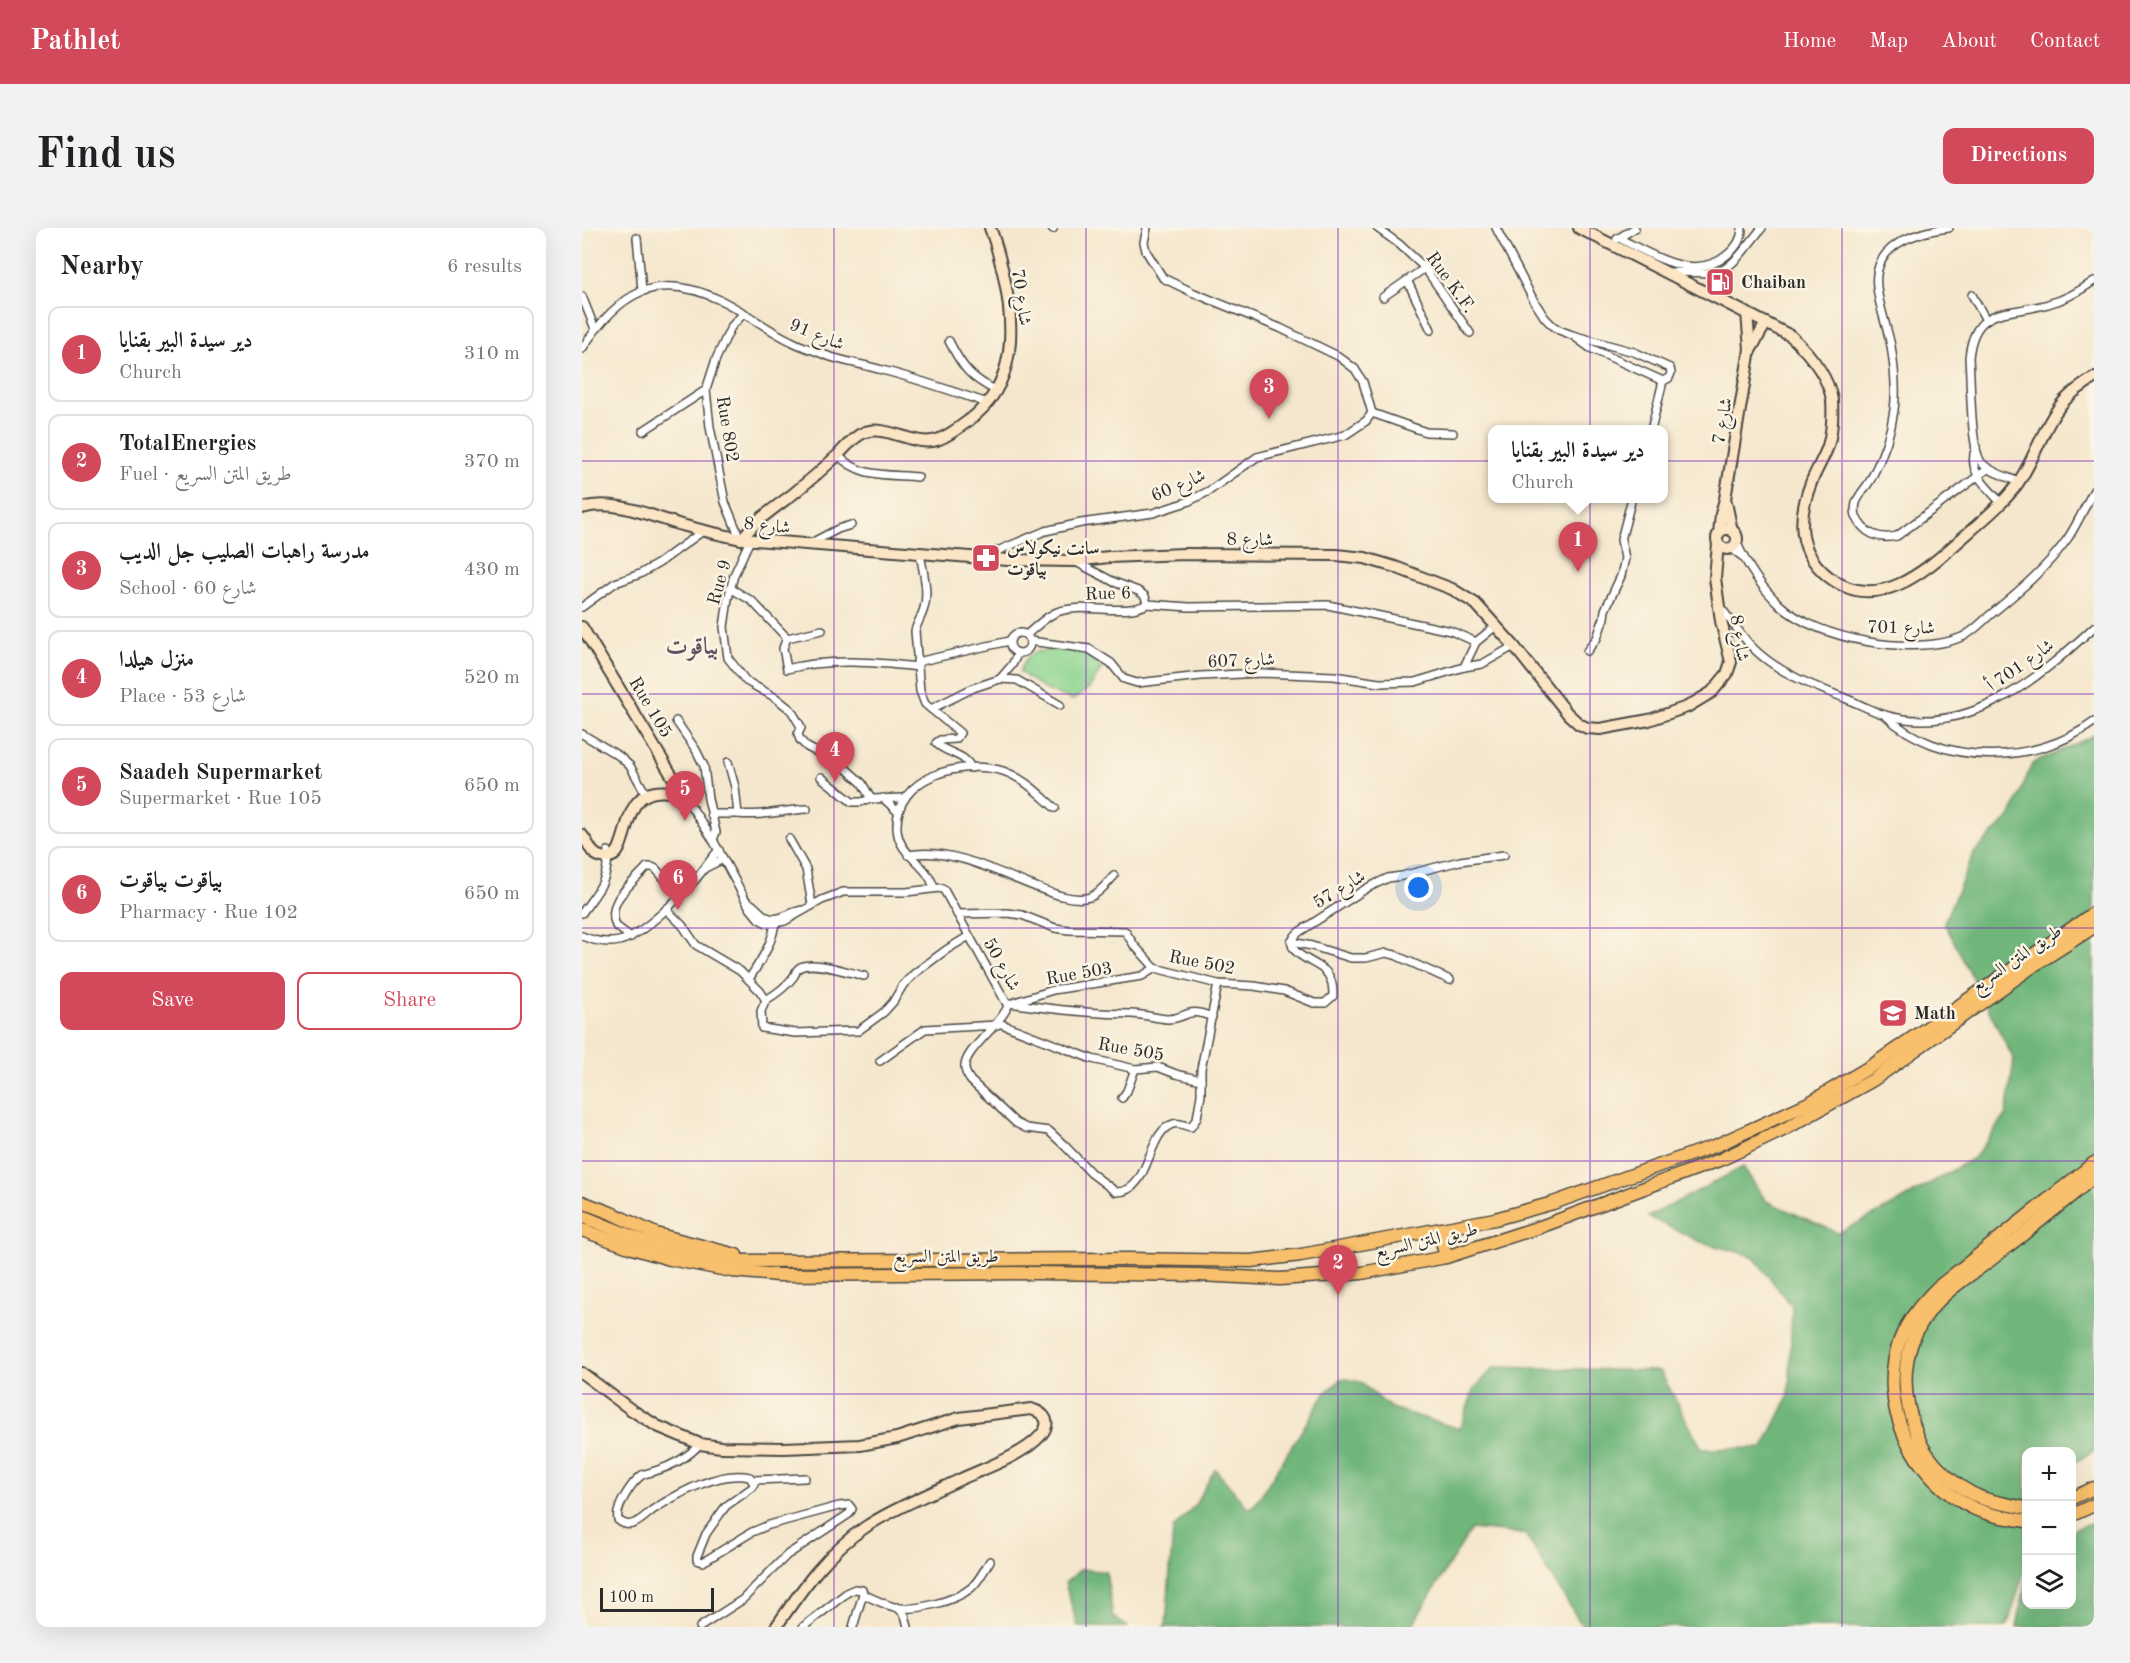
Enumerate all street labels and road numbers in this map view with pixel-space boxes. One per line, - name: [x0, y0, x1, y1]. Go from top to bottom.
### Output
- street label: Rue K.F.: [1422, 249, 1478, 316]
- street label: شارع 70: [1003, 268, 1034, 327]
- street label: شارع 91: [785, 316, 847, 359]
- street label: Rue 802: [713, 395, 741, 464]
- street label: شارع 7: [1710, 397, 1741, 447]
- street label: شارع 60: [1149, 466, 1210, 510]
- street label: شارع 8: [742, 515, 791, 542]
- street label: شارع 8: [1226, 531, 1274, 554]
- street label: Rue 9: [705, 558, 735, 607]
- street label: Rue 6: [1085, 584, 1131, 604]
- street label: شارع 8: [1722, 614, 1752, 663]
- street label: شارع 701: [1867, 618, 1935, 643]
- street label: شارع 701 أ: [1981, 632, 2060, 699]
- street label: شارع 607: [1207, 651, 1275, 676]
- street label: Rue 105: [625, 674, 675, 741]
- street label: شارع 57: [1310, 867, 1371, 917]
- street label: طريق المتن السريع: [1968, 922, 2069, 1001]
- street label: شارع 50: [975, 935, 1023, 996]
- street label: Rue 502: [1167, 948, 1236, 978]
- street label: Rue 503: [1045, 959, 1114, 989]
- street label: Rue 505: [1096, 1035, 1165, 1065]
- street label: طريق المتن السريع: [1373, 1220, 1481, 1267]
- street label: طريق المتن السريع: [893, 1248, 999, 1272]

